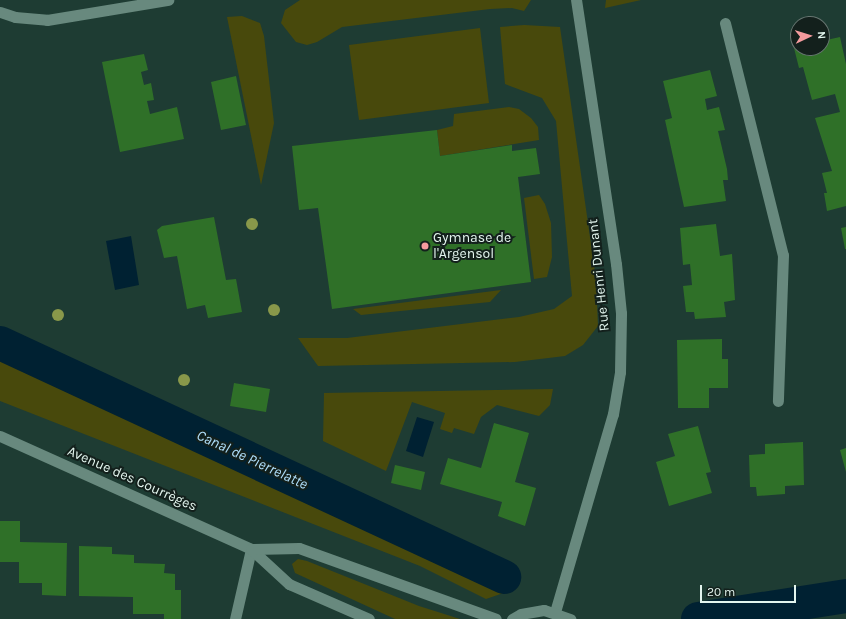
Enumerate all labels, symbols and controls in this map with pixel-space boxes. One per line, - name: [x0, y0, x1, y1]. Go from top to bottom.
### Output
- north arrow: [790, 16, 830, 56]
- text: N: [815, 31, 828, 40]
- street label: Rue Henri Dunant: [585, 218, 613, 332]
- place label: Gymnase de l'Argensol: [433, 230, 511, 262]
- marker: Gymnase de l'Argensol: [420, 241, 430, 251]
- water label: Canal de Pierrelatte: [193, 426, 311, 494]
- street label: Avenue des Courrèges: [65, 443, 199, 515]
- scale bar: [702, 577, 798, 603]
- text: 20 m: [707, 585, 735, 599]

